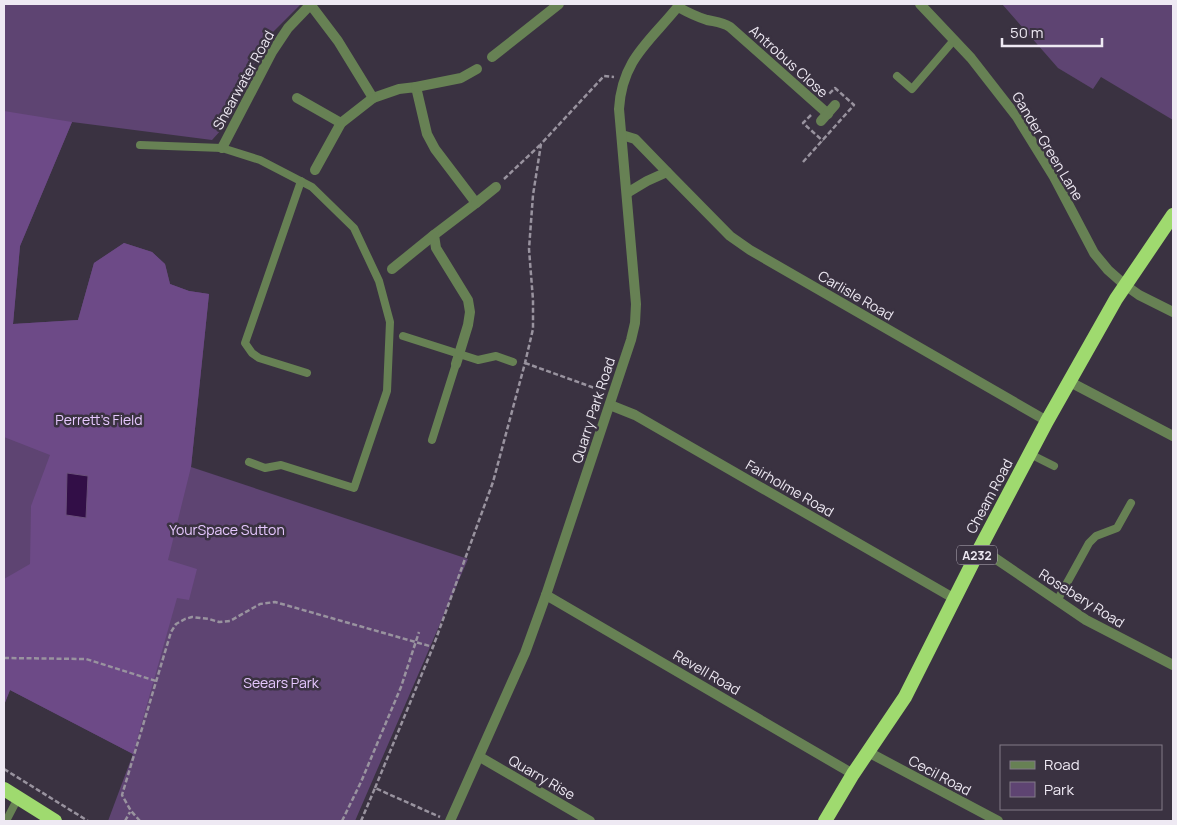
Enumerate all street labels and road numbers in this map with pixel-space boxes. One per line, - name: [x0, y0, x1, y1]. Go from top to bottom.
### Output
- street label: Antrobus Close: [746, 21, 832, 101]
- street label: Shearwater Road: [208, 27, 278, 133]
- street label: Gander Green Lane: [1008, 88, 1088, 204]
- street label: Carlisle Road: [815, 266, 897, 324]
- street label: Quarry Park Road: [567, 355, 619, 465]
- street label: Fairholme Road: [743, 455, 837, 521]
- street label: Cheam Road: [961, 455, 1017, 537]
- road number: A232: [957, 546, 997, 564]
- street label: Rosebery Road: [1036, 564, 1128, 632]
- street label: Revell Road: [670, 645, 744, 699]
- street label: Quarry Rise: [505, 750, 579, 804]
- street label: Cecil Road: [905, 751, 975, 799]

